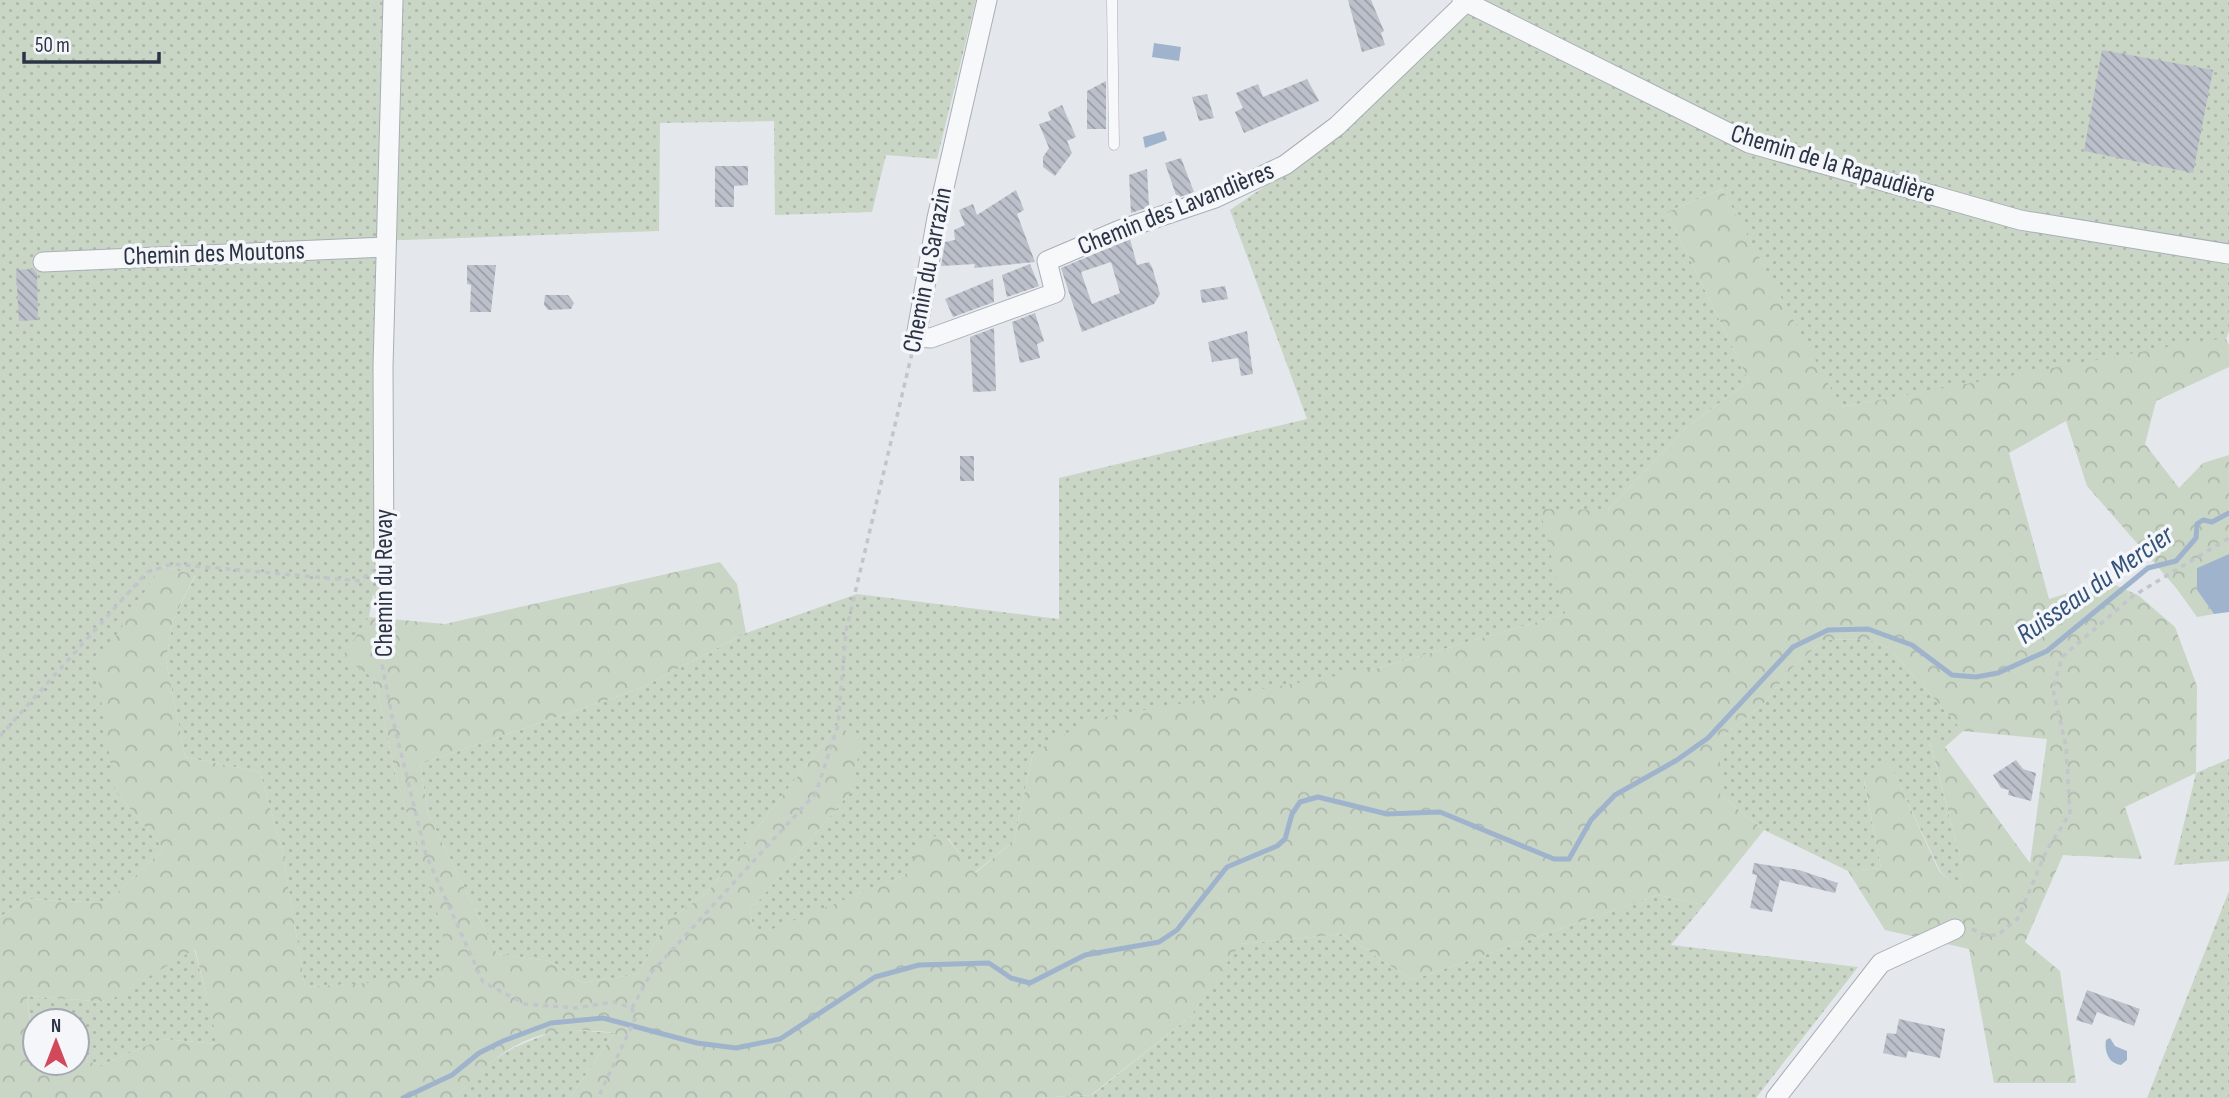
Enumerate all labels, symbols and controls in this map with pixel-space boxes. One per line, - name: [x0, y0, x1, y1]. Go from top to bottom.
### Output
- scale bar: [24, 21, 159, 65]
- text: 50 m: [35, 33, 70, 58]
- street label: Chemin de la Rapaudière: [1727, 118, 1939, 210]
- street label: Chemin des Lavandières: [1073, 155, 1279, 263]
- street label: Chemin du Sarrazin: [897, 185, 959, 355]
- street label: Chemin des Moutons: [123, 235, 305, 273]
- street label: Chemin du Revay: [369, 509, 400, 657]
- water label: Ruisseau du Mercier: [2010, 518, 2181, 651]
- north arrow: [21, 1007, 91, 1077]
- text: N: [51, 1015, 61, 1038]

